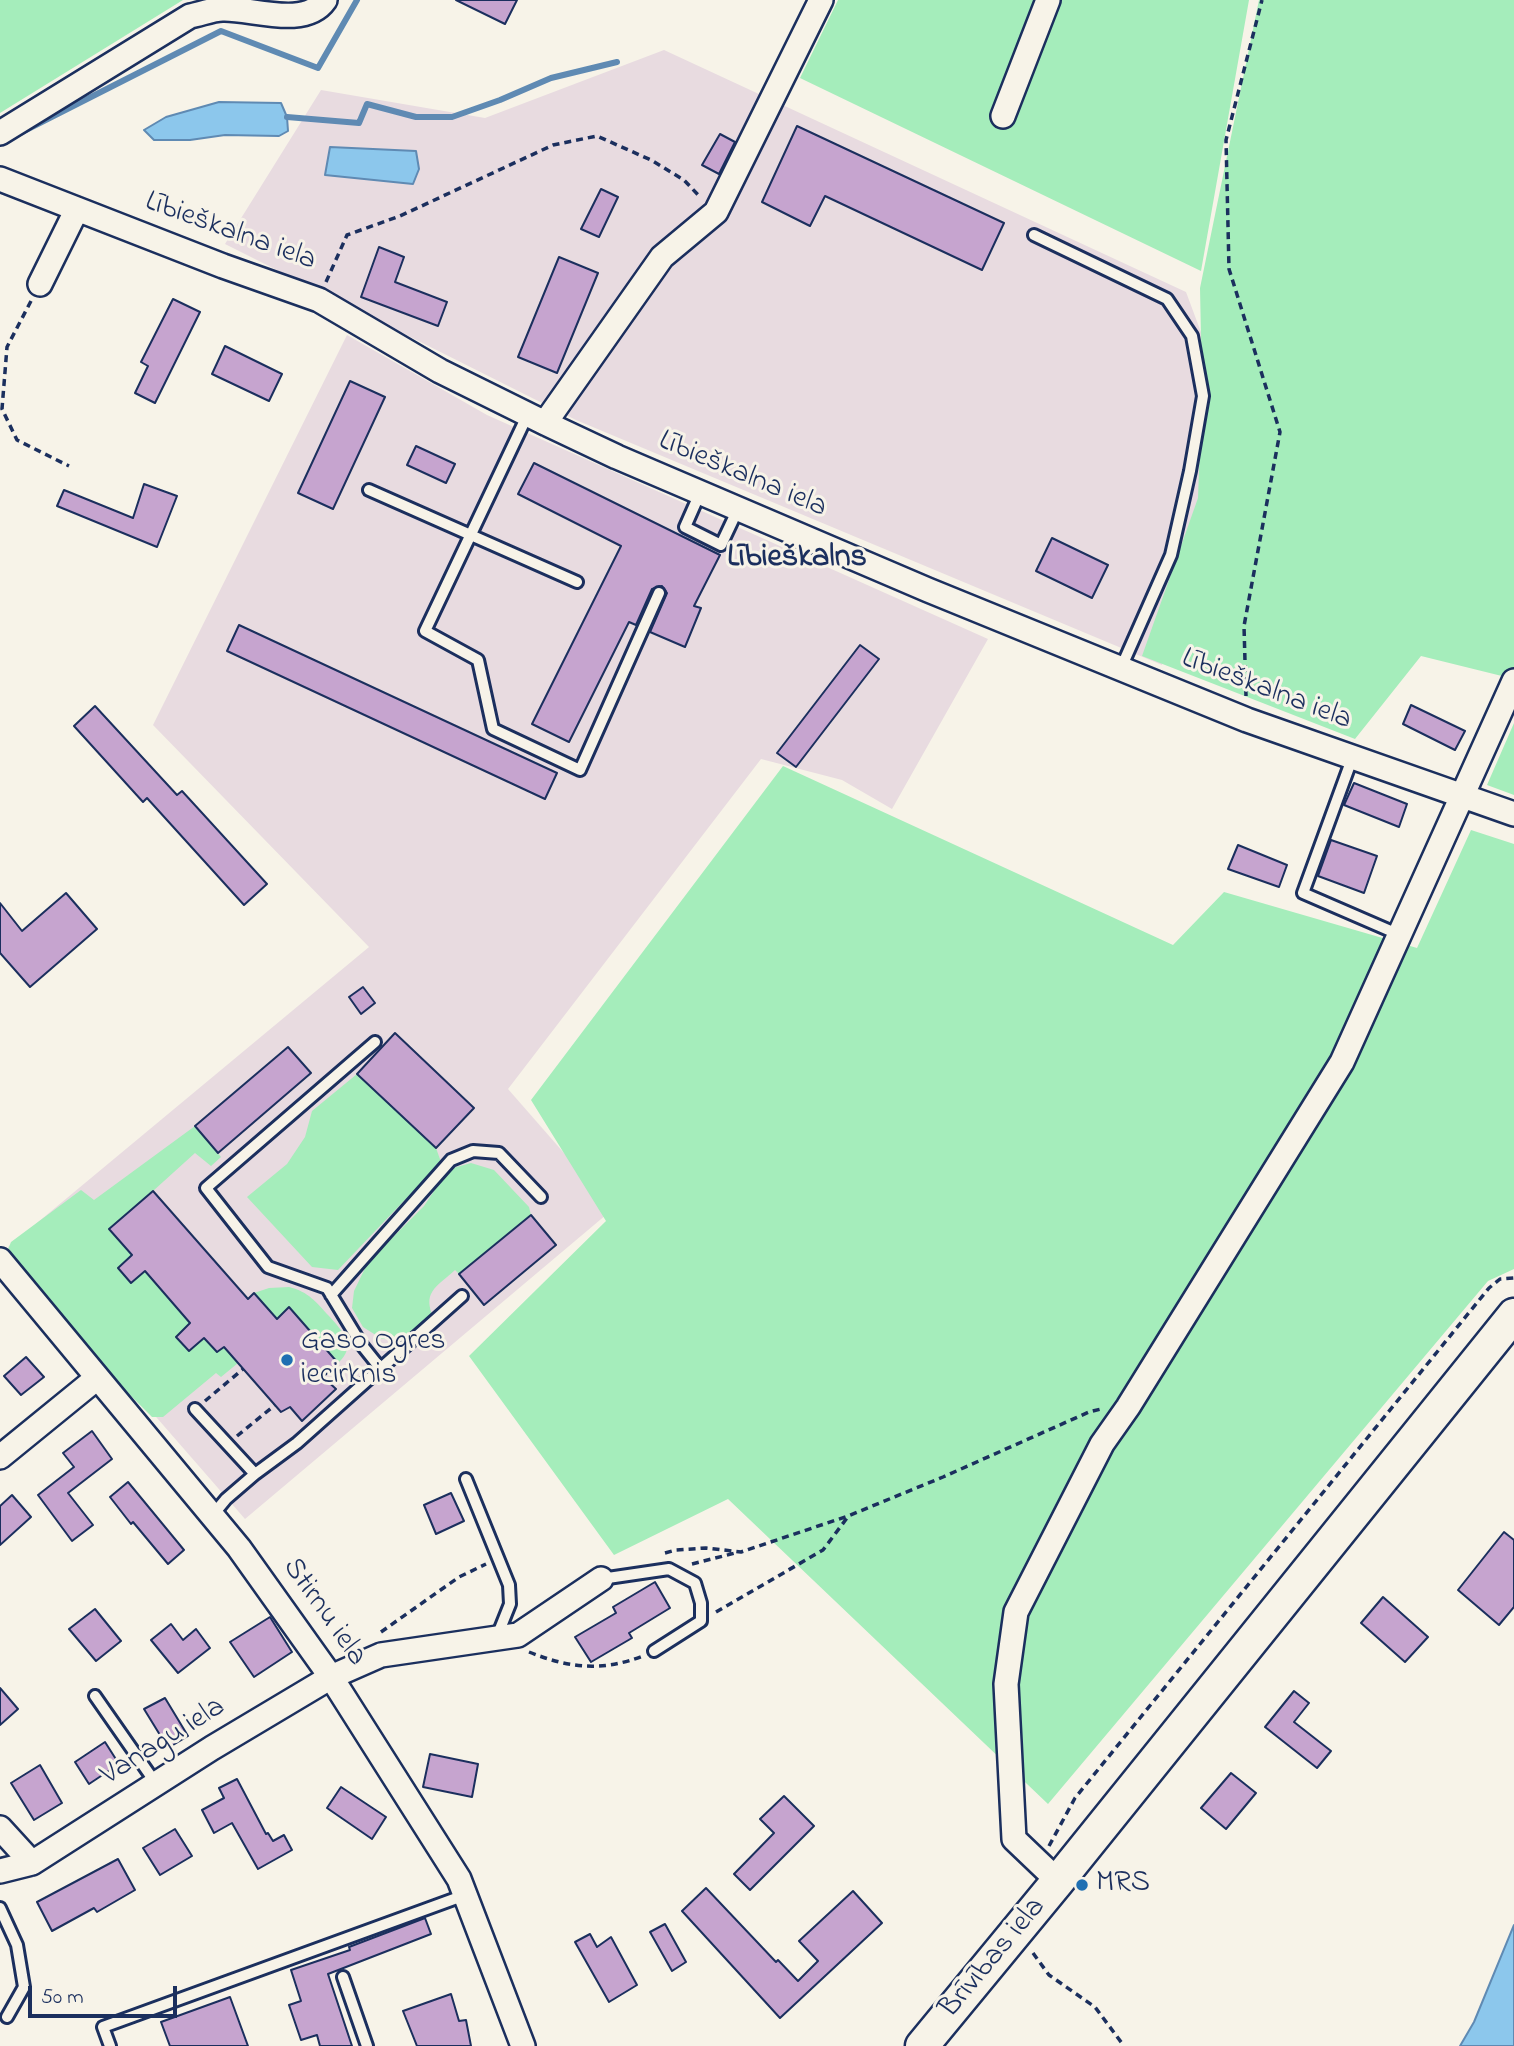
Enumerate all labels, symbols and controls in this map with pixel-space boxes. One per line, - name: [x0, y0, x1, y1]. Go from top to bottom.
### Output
- street label: Lībieškalna iela: [140, 185, 320, 281]
- street label: Lībieškalna iela: [652, 424, 832, 528]
- district label: Lībieškalns: [727, 541, 867, 579]
- street label: Lībieškalna iela: [1176, 642, 1356, 740]
- place label: Gaso Ogres iecirknis: [301, 1325, 446, 1396]
- marker: Gaso Ogres iecirknis: [279, 1352, 295, 1368]
- street label: Stirnu iela: [273, 1552, 373, 1674]
- street label: Vanagu iela: [95, 1691, 233, 1795]
- place label: MRS: [1096, 1867, 1150, 1903]
- marker: MRS: [1074, 1877, 1090, 1893]
- street label: Brīvības iela: [933, 1891, 1055, 2027]
- scale bar: [32, 1972, 180, 2016]
- text: 50 m: [41, 1983, 84, 2013]

